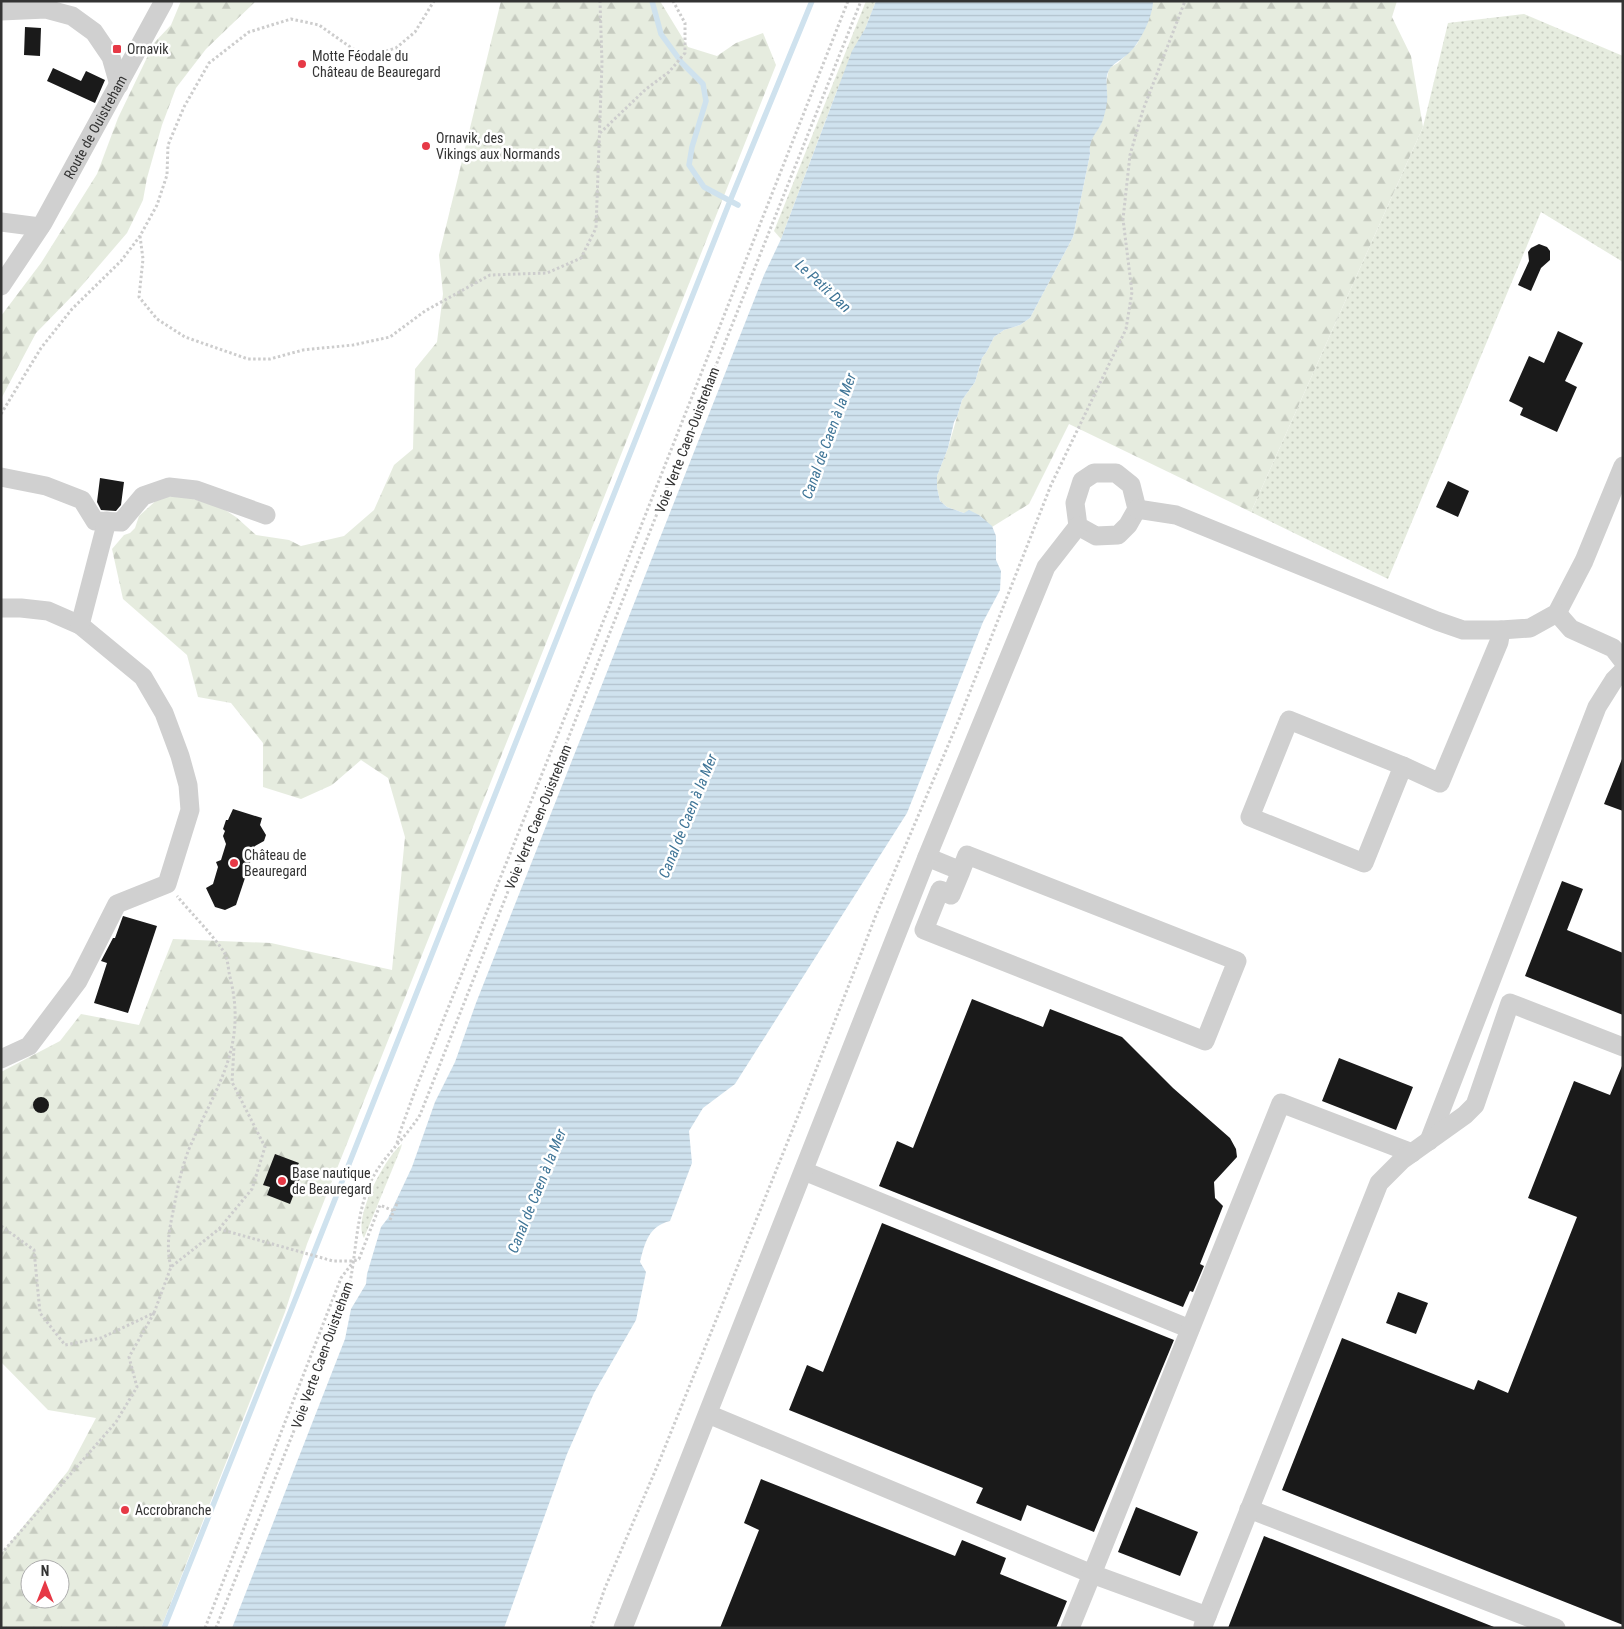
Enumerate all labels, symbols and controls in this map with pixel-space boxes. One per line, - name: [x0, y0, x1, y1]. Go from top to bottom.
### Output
- place label: Ornavik: [127, 41, 169, 57]
- marker: Ornavik: [111, 43, 123, 55]
- place label: Motte Féodale du Château de Beauregard: [312, 48, 441, 80]
- marker: Motte Féodale du Château de Beauregard: [296, 58, 308, 70]
- street label: Route de Ouistreham: [61, 72, 130, 182]
- place label: Ornavik, des Vikings aux Normands: [436, 130, 560, 162]
- marker: Ornavik, des Vikings aux Normands: [420, 140, 432, 152]
- water label: Le Petit Dan: [791, 256, 855, 316]
- street label: Voie Verte Caen-Ouistreham: [652, 365, 722, 515]
- water label: Canal de Caen à la Mer: [798, 370, 860, 501]
- street label: Voie Verte Caen-Ouistreham: [501, 742, 575, 892]
- water label: Canal de Caen à la Mer: [655, 751, 721, 881]
- place label: Château de Beauregard: [244, 847, 307, 879]
- marker: Château de Beauregard: [228, 857, 240, 869]
- water label: Canal de Caen à la Mer: [504, 1126, 570, 1256]
- place label: Base nautique de Beauregard: [292, 1165, 372, 1197]
- marker: Base nautique de Beauregard: [276, 1175, 288, 1187]
- street label: Voie Verte Caen-Ouistreham: [288, 1279, 356, 1431]
- place label: Accrobranche: [135, 1502, 212, 1518]
- marker: Accrobranche: [119, 1504, 131, 1516]
- north arrow: [20, 1559, 70, 1609]
- text: N: [41, 1563, 49, 1579]

